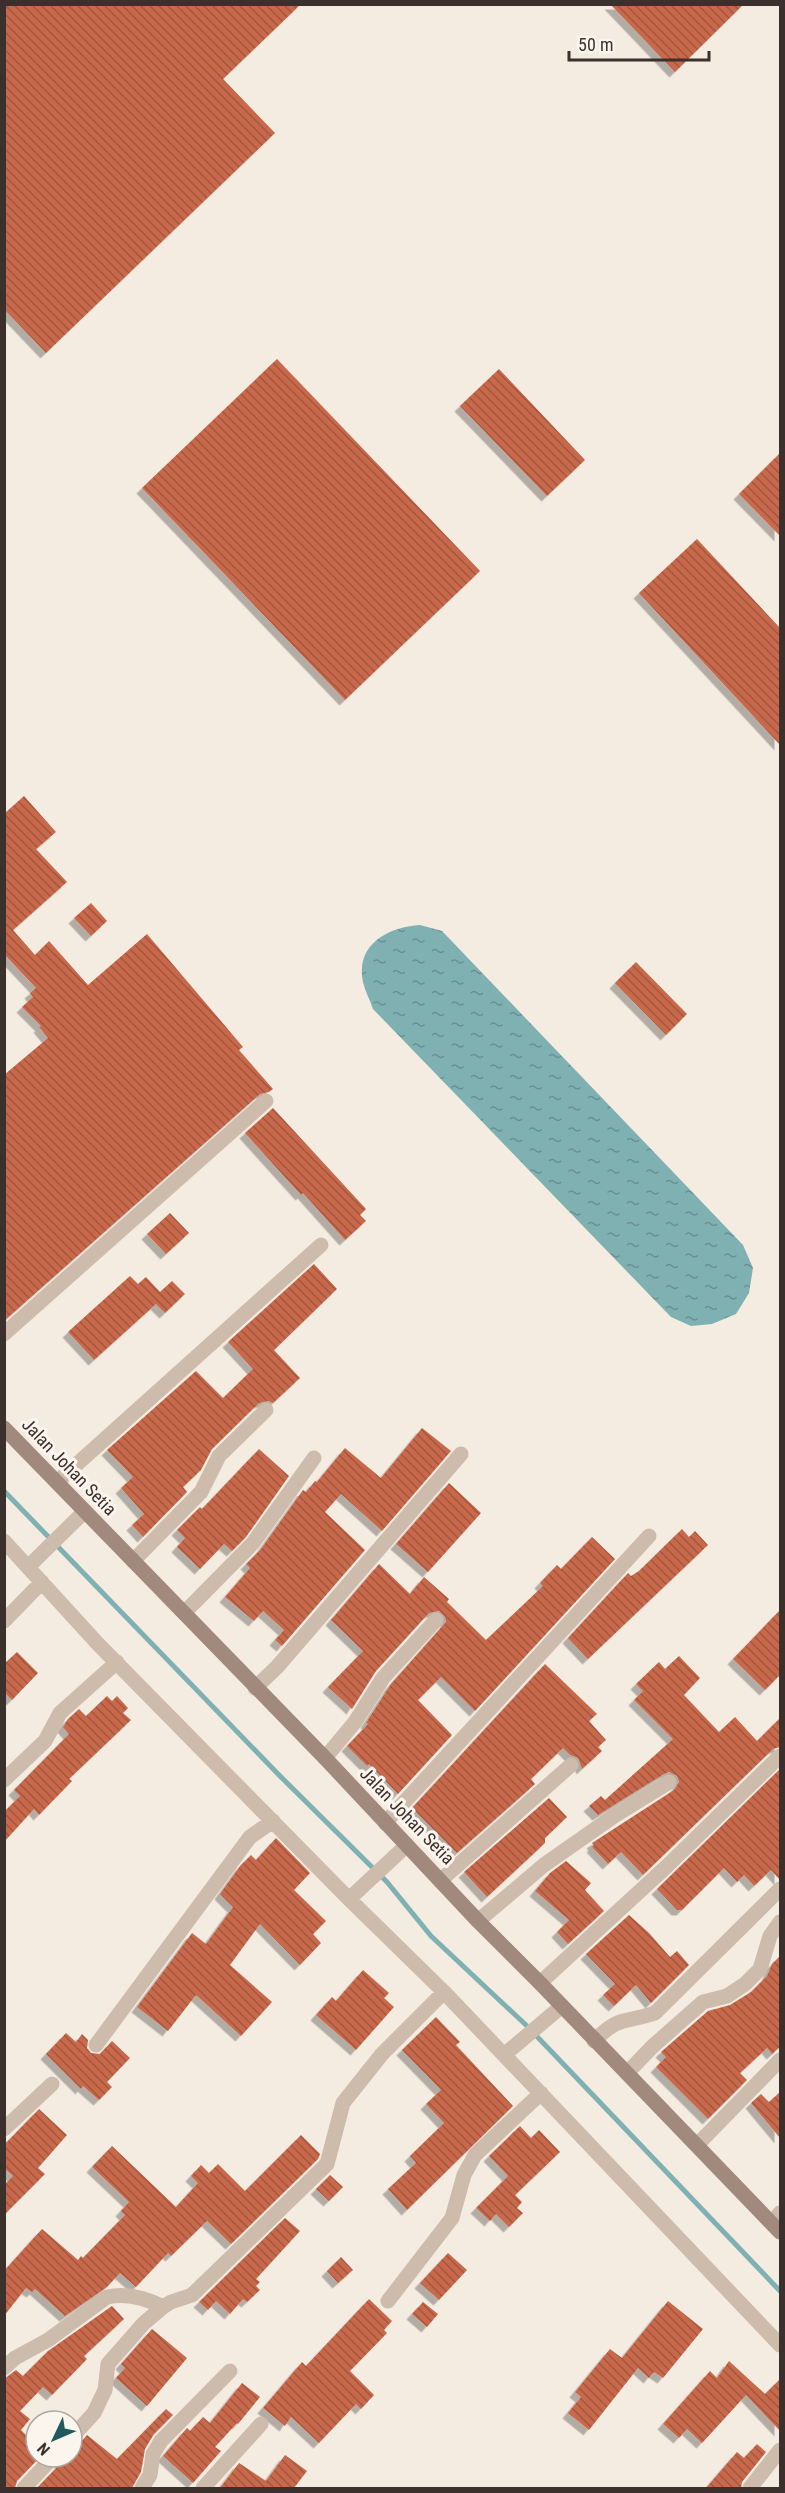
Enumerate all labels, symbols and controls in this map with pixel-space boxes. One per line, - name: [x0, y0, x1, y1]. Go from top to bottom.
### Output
- scale bar: [569, 24, 708, 62]
- text: 50 m: [578, 34, 613, 55]
- street label: Jalan Johan Setia: [18, 1414, 121, 1520]
- street label: Jalan Johan Setia: [356, 1763, 459, 1869]
- north arrow: [24, 2409, 84, 2469]
- text: N: [33, 2439, 54, 2459]

